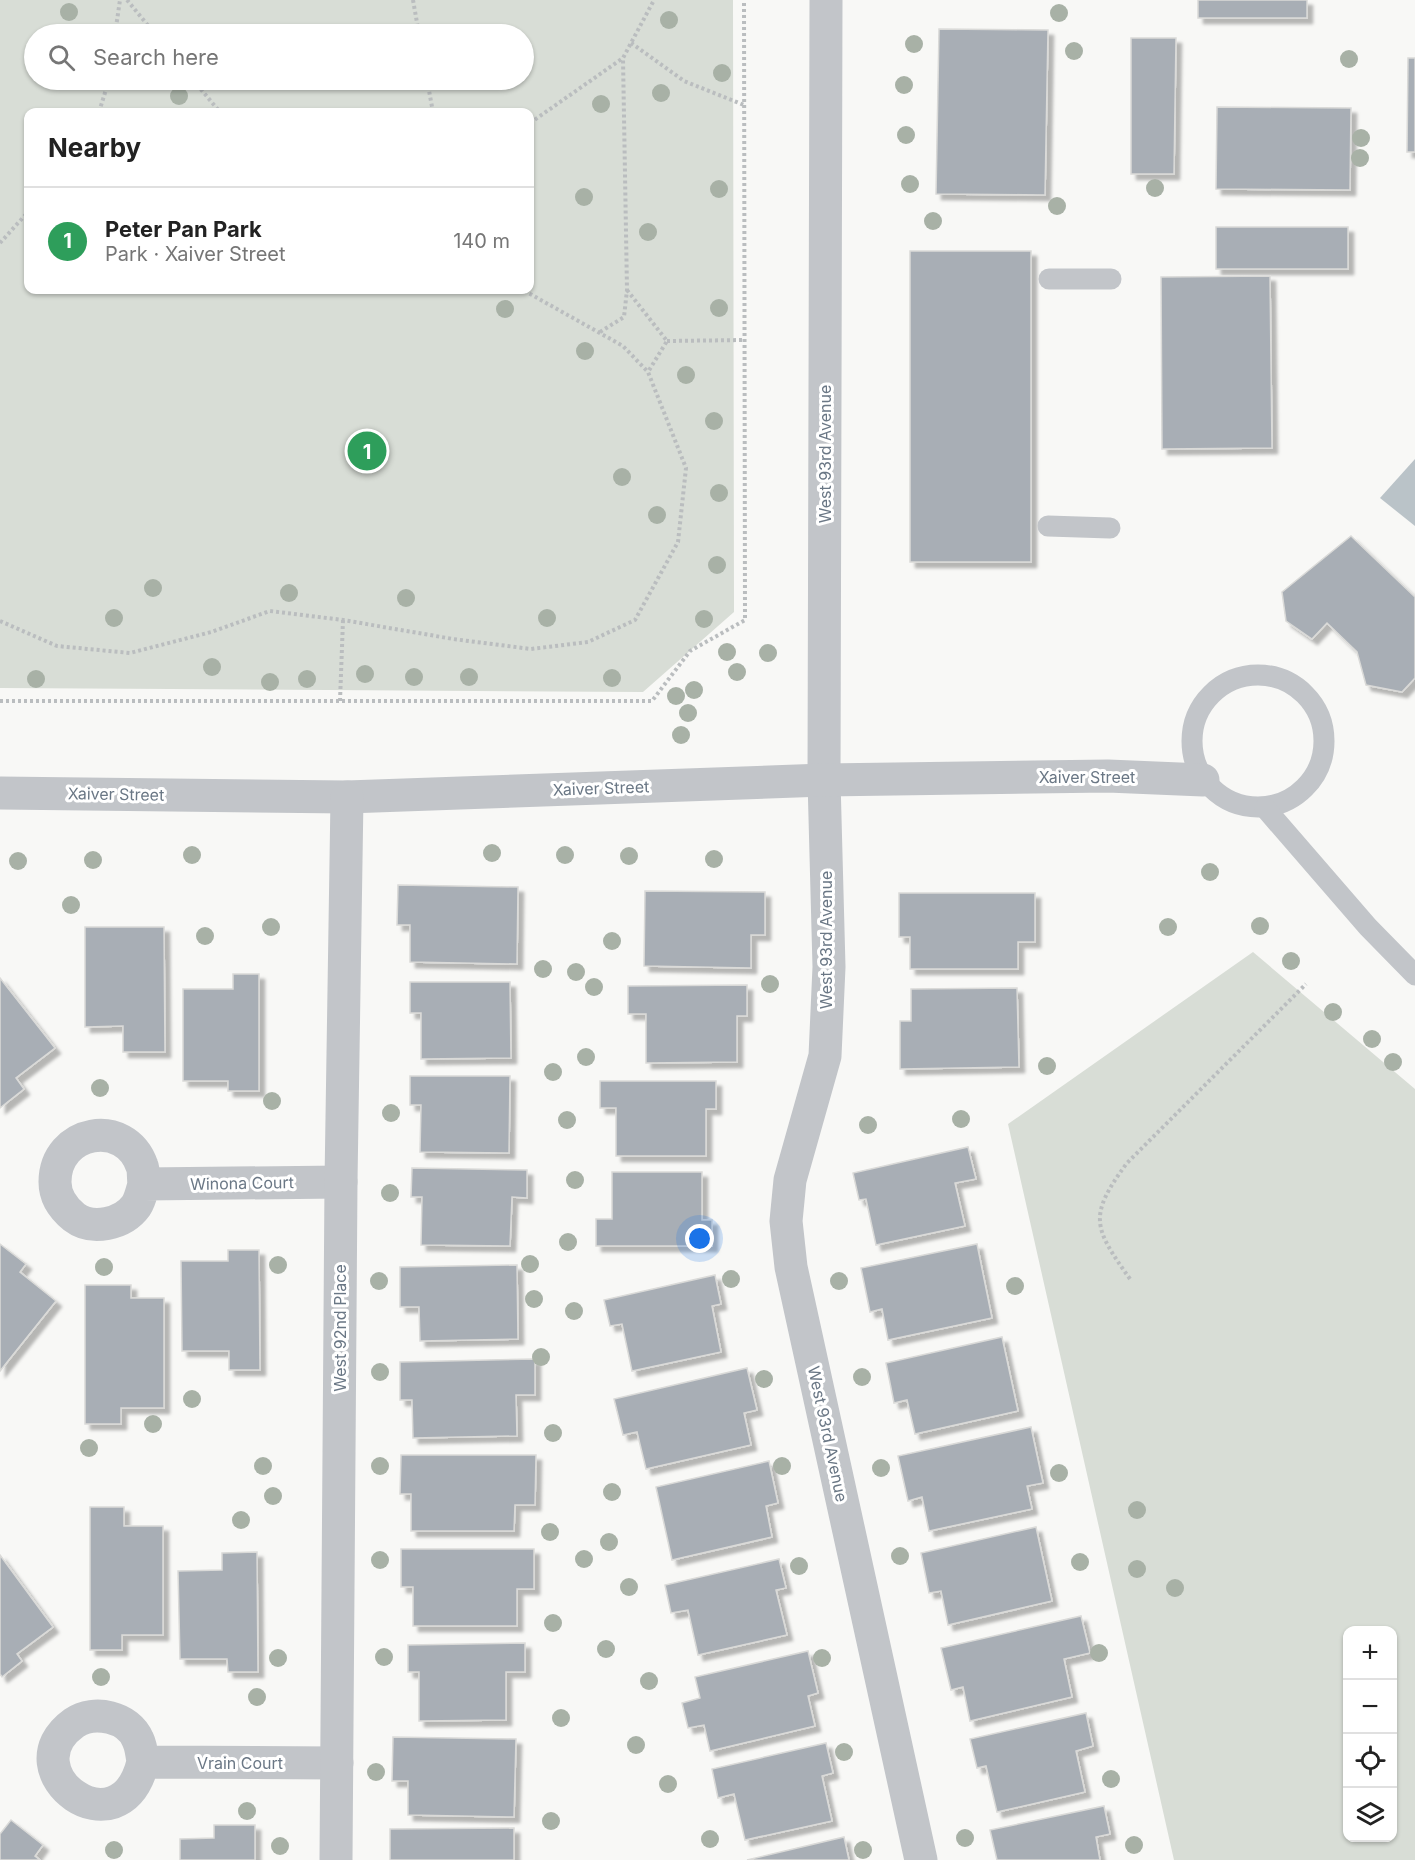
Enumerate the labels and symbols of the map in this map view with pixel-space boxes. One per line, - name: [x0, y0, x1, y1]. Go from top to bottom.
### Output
- street label: West 93rd Avenue: [815, 385, 835, 523]
- pin: 1: [348, 428, 386, 474]
- street label: Xaiver Street: [1039, 767, 1135, 787]
- street label: Xaiver Street: [552, 776, 650, 800]
- street label: Xaiver Street: [68, 783, 164, 805]
- street label: West 93rd Avenue: [816, 871, 836, 1009]
- street label: Winona Court: [190, 1172, 294, 1194]
- your location: [685, 1224, 714, 1253]
- street label: West 92nd Place: [330, 1264, 350, 1392]
- street label: West 93rd Avenue: [804, 1364, 852, 1504]
- street label: Vrain Court: [197, 1753, 283, 1773]

